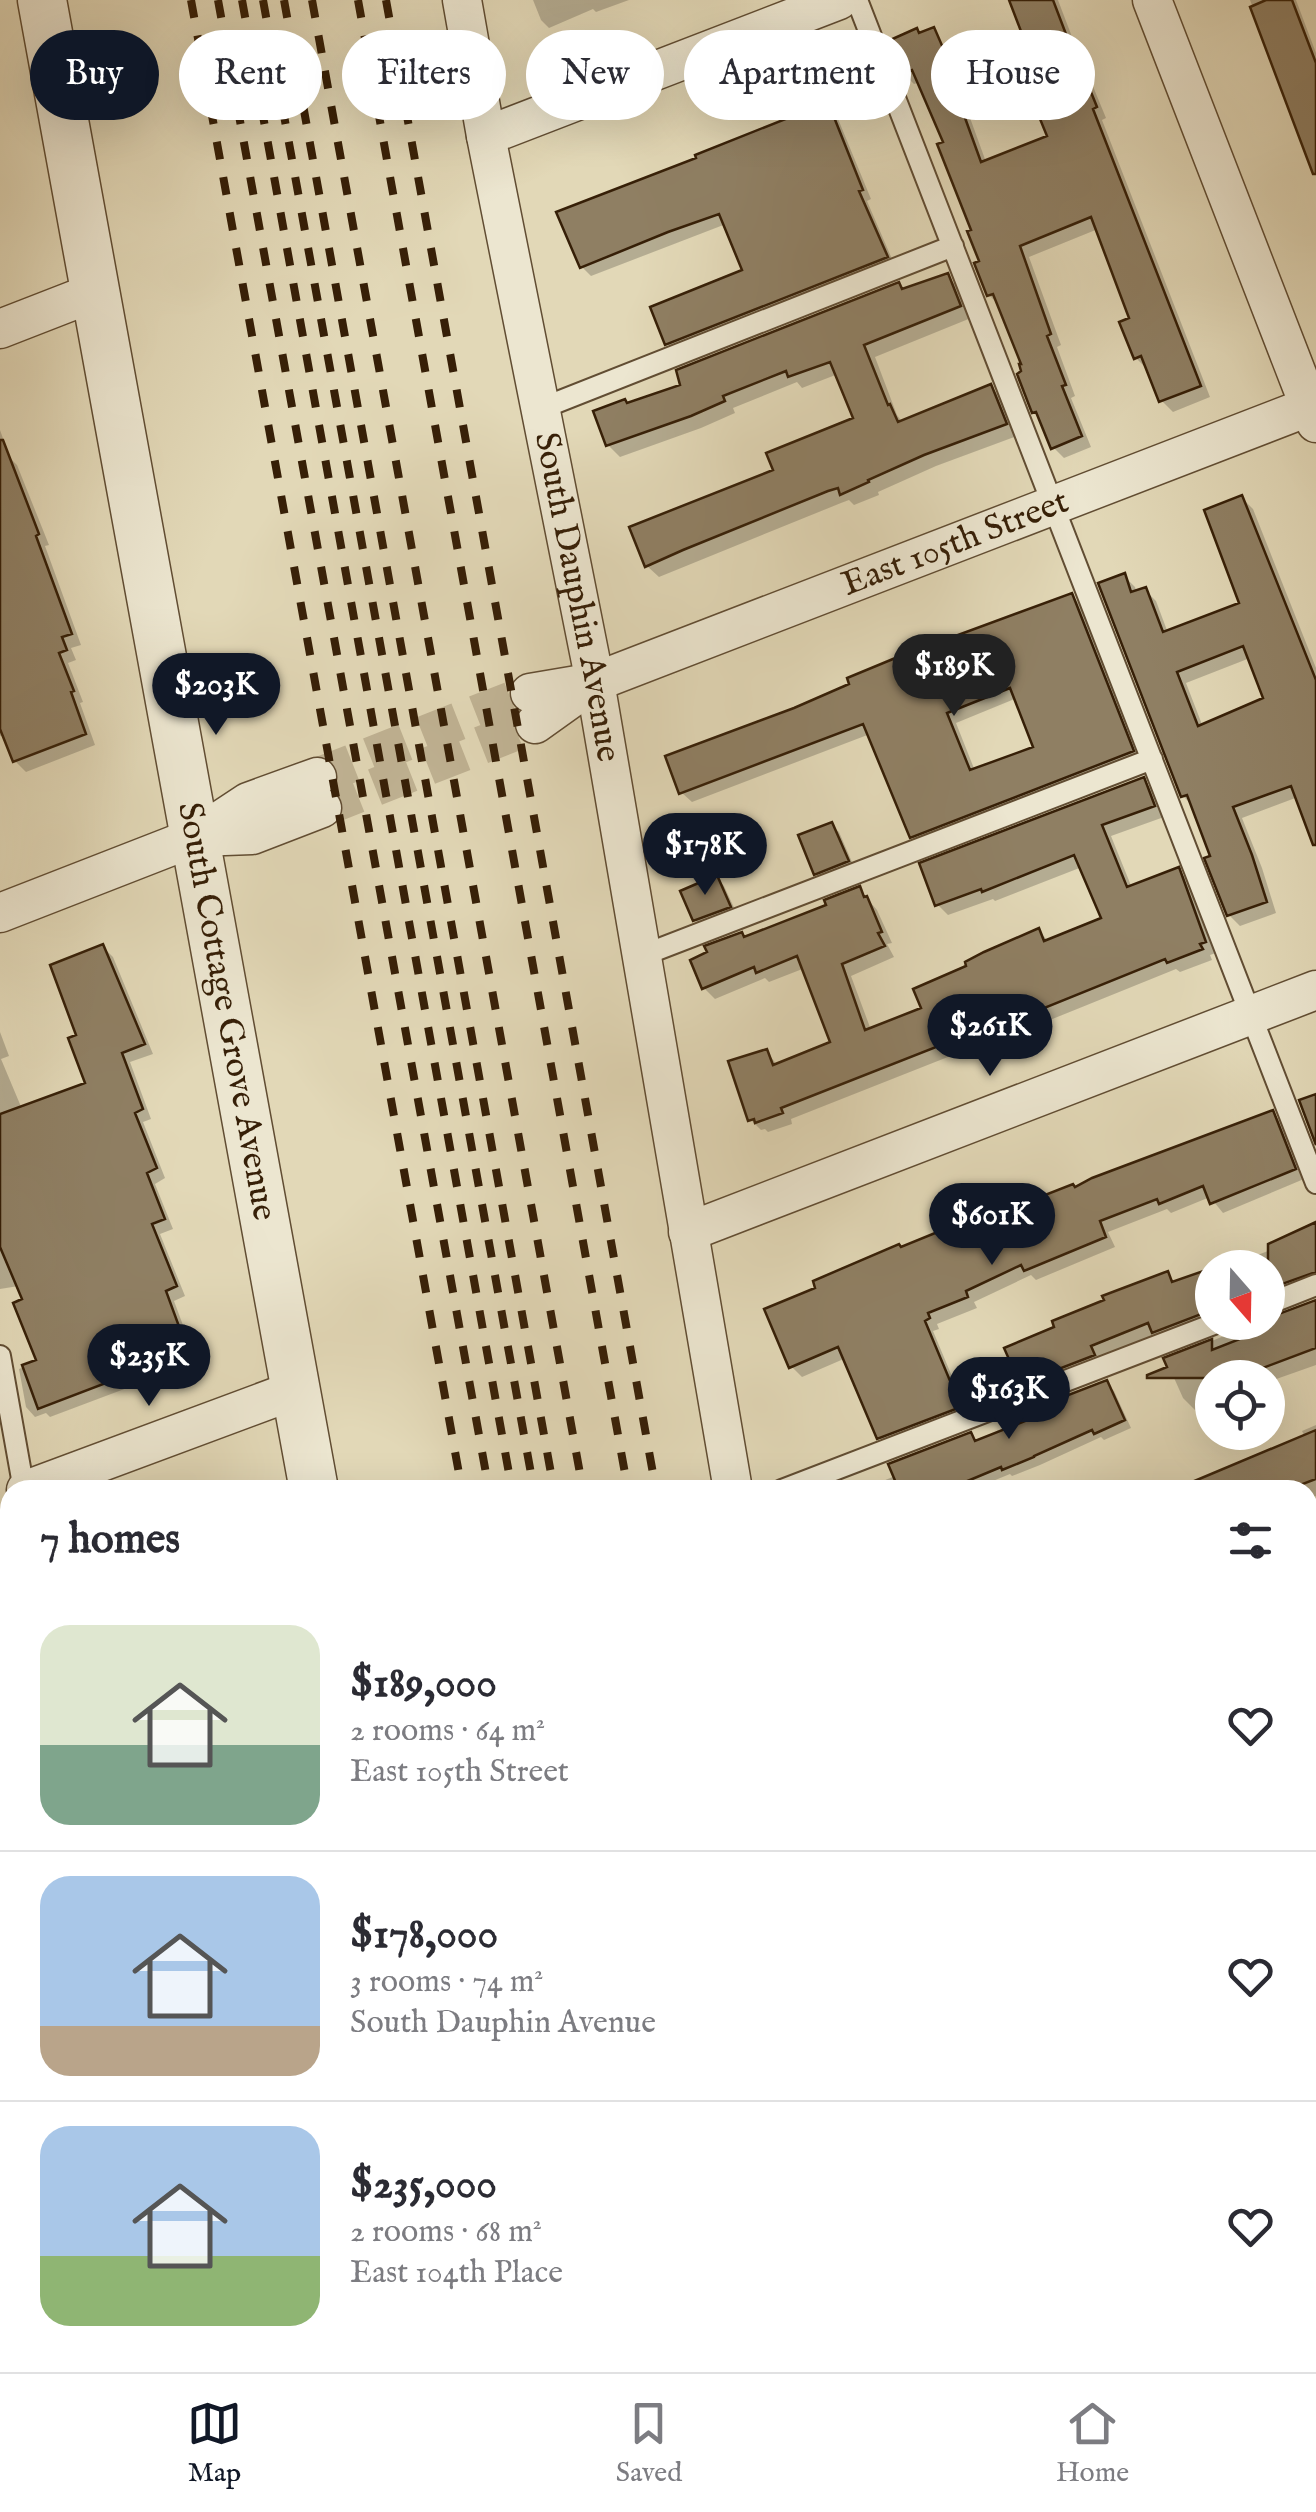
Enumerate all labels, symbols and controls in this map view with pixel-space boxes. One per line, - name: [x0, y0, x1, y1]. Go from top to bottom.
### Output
- chip: Buy: [30, 30, 159, 120]
- chip: Rent: [179, 30, 322, 120]
- chip: Filters: [342, 30, 506, 120]
- chip: New: [526, 30, 664, 120]
- chip: Apartment: [684, 30, 911, 120]
- chip: House: [931, 30, 1095, 120]
- street label: South Dauphin Avenue: [523, 428, 631, 765]
- street label: East 105th Street: [835, 479, 1075, 607]
- pin: $189K: [884, 634, 1024, 719]
- text: $189K: [914, 646, 994, 687]
- pin: $203K: [146, 653, 286, 738]
- text: $203K: [174, 665, 258, 706]
- street label: South Cottage Grove Avenue: [166, 799, 287, 1224]
- pin: $178K: [635, 813, 775, 898]
- text: $178K: [665, 825, 745, 866]
- pin: $261K: [920, 994, 1060, 1079]
- text: $261K: [949, 1006, 1031, 1047]
- pin: $601K: [922, 1183, 1062, 1268]
- text: $601K: [951, 1195, 1033, 1236]
- north arrow: [1195, 1250, 1285, 1340]
- map controls: [1195, 1250, 1285, 1450]
- pin: $235K: [79, 1324, 219, 1409]
- text: $235K: [109, 1336, 189, 1377]
- pin: $163K: [939, 1357, 1079, 1442]
- button: locate: [1195, 1360, 1285, 1450]
- text: $163K: [970, 1369, 1048, 1410]
- icon: filters: [1223, 1513, 1278, 1568]
- text: 7 homes: [40, 1514, 180, 1567]
- text: $189,000: [350, 1658, 497, 1711]
- icon: home: [120, 1665, 240, 1785]
- icon: heart: [1223, 1698, 1278, 1753]
- text: 2 rooms · 64 m²: [350, 1711, 545, 1752]
- text: East 105th Street: [350, 1752, 569, 1793]
- text: $178,000: [350, 1909, 498, 1962]
- icon: home: [120, 1916, 240, 2036]
- icon: heart: [1223, 1949, 1278, 2004]
- text: 3 rooms · 74 m²: [350, 1962, 543, 2003]
- text: South Dauphin Avenue: [350, 2003, 656, 2044]
- text: $235,000: [350, 2159, 497, 2212]
- icon: home: [120, 2166, 240, 2286]
- icon: heart: [1223, 2199, 1278, 2254]
- text: 2 rooms · 68 m²: [350, 2212, 542, 2253]
- text: East 104th Place: [350, 2253, 563, 2294]
- tab: Map: [187, 2396, 242, 2491]
- tab: Saved: [616, 2396, 682, 2491]
- tab: Home: [1056, 2396, 1129, 2491]

